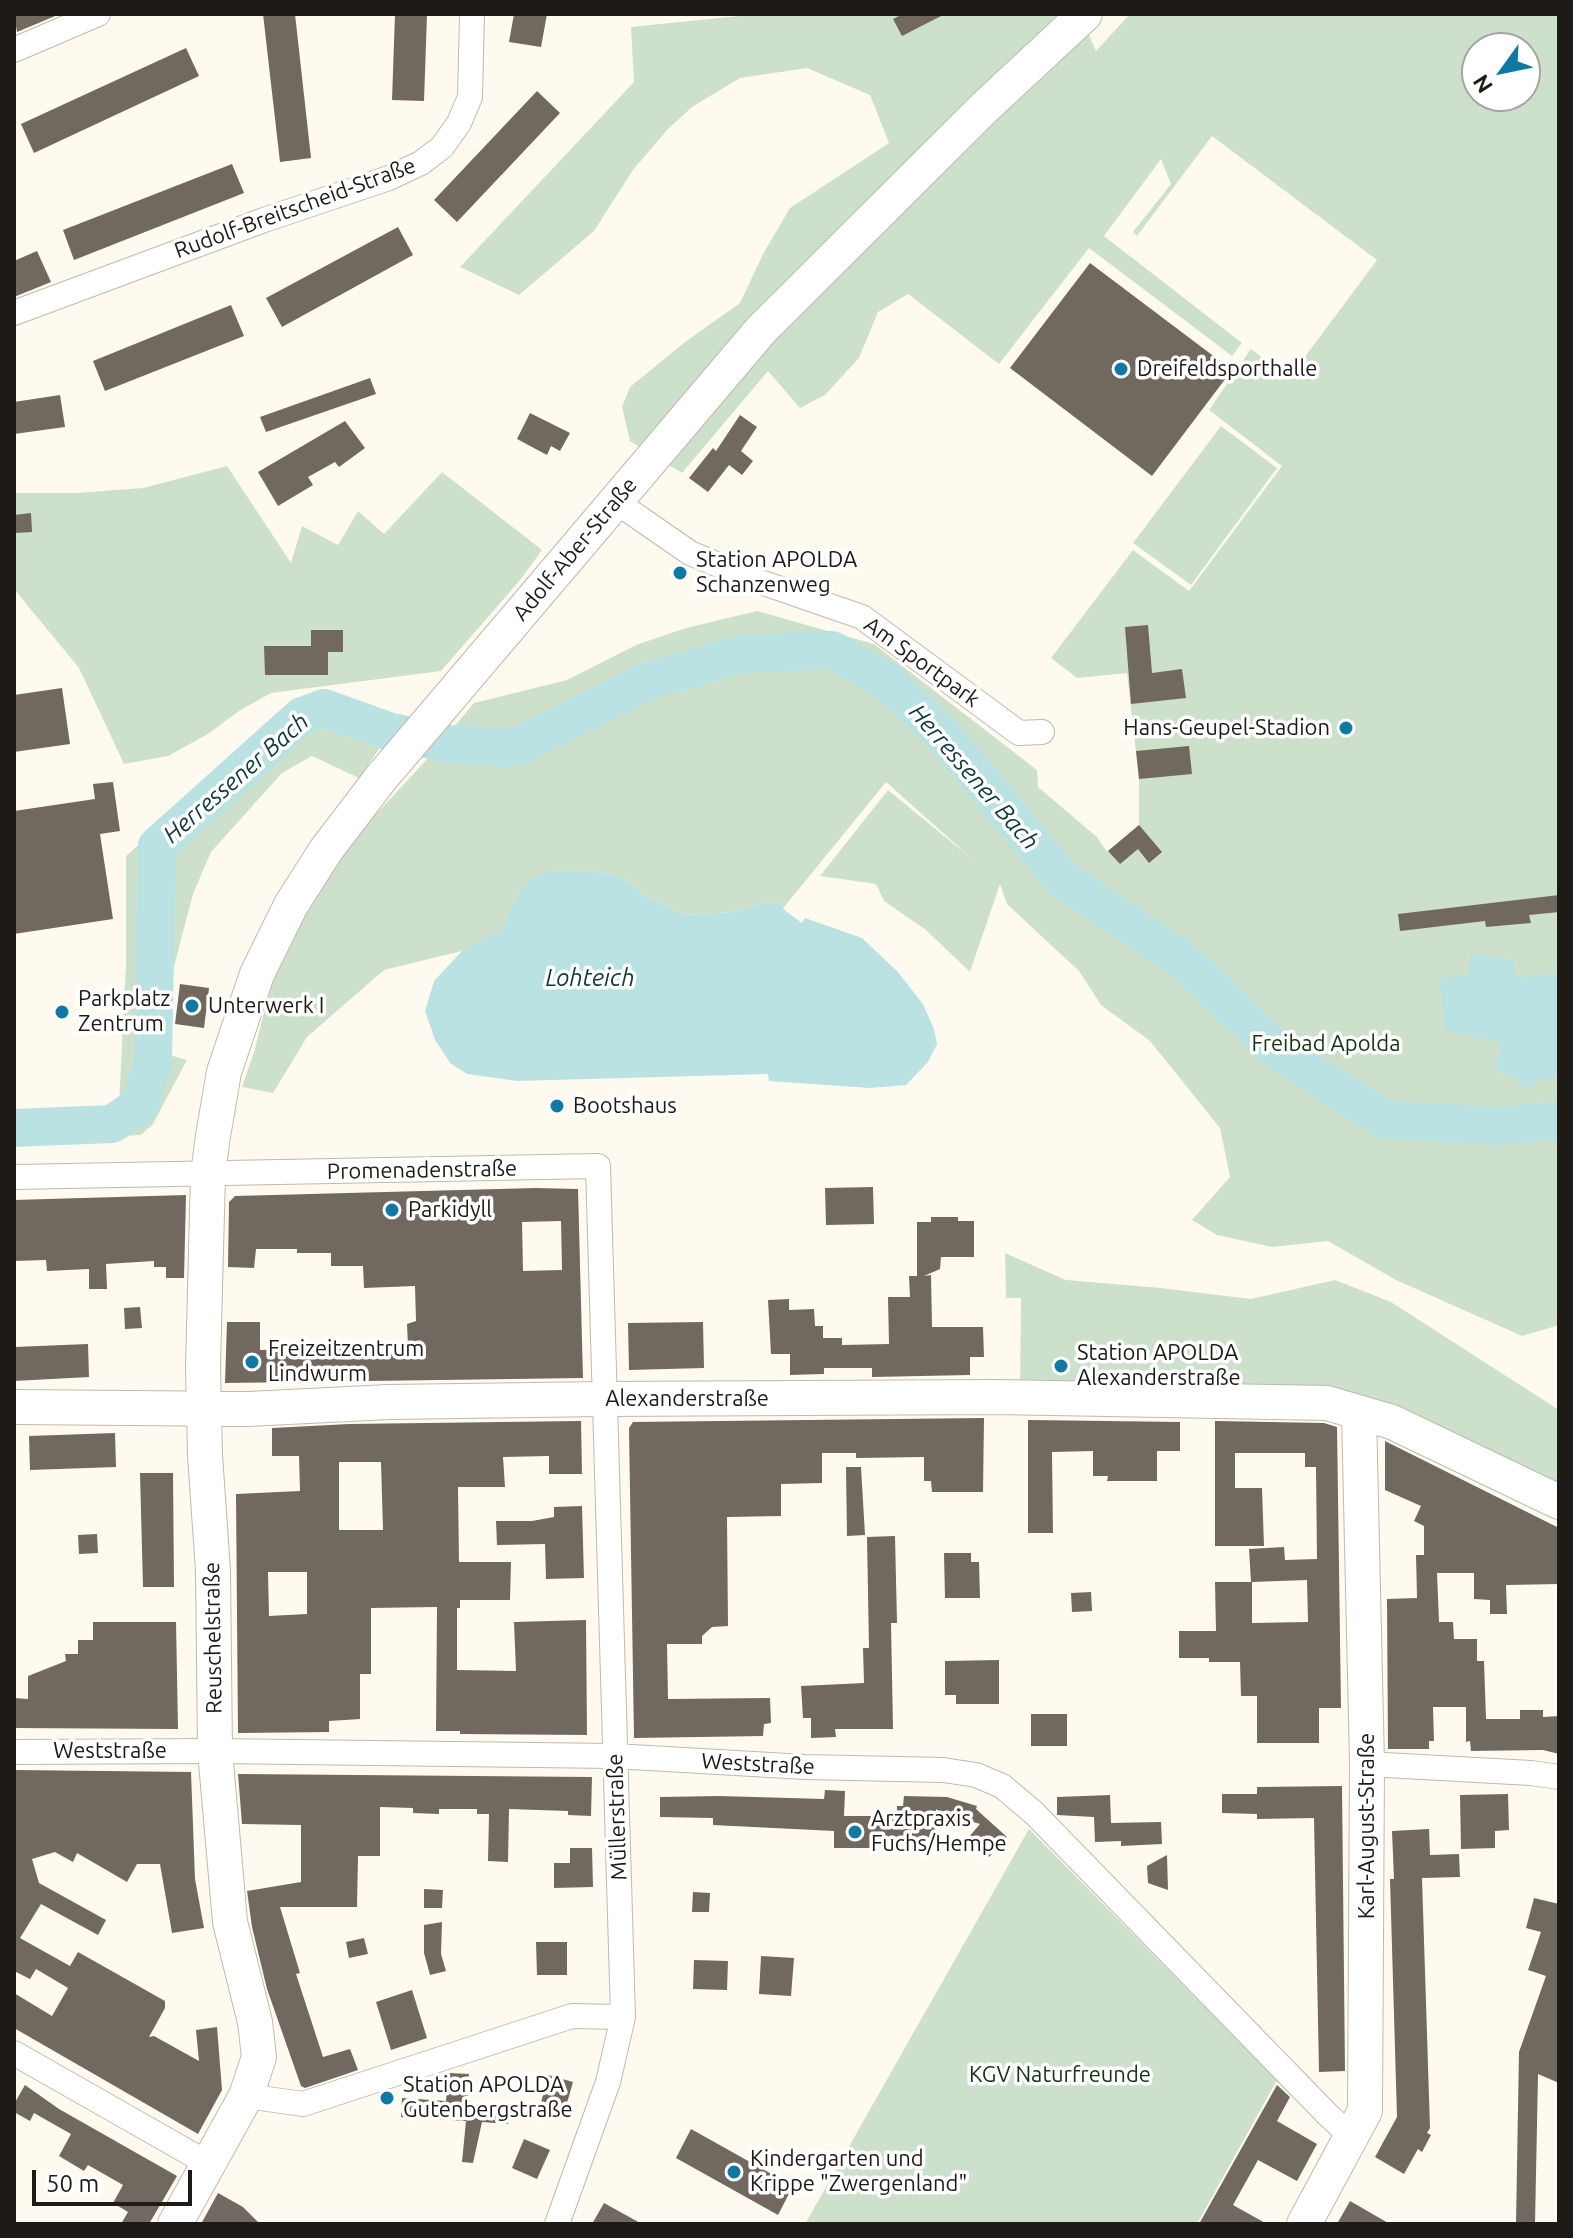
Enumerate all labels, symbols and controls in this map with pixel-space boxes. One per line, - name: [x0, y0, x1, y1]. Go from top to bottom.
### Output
- north arrow: [1461, 32, 1541, 112]
- text: N: [1467, 71, 1497, 98]
- street label: Rudolf-Breitscheid-Straße: [171, 152, 419, 264]
- place label: Dreifeldsporthalle: [1137, 356, 1317, 382]
- marker: Dreifeldsporthalle: [1112, 360, 1130, 378]
- street label: Adolf-Aber-Straße: [507, 472, 643, 626]
- place label: Station APOLDA Schanzenweg: [696, 547, 857, 598]
- marker: Station APOLDA Schanzenweg: [671, 564, 689, 582]
- street label: Am Sportpark: [859, 611, 985, 713]
- water label: Herressener Bach: [903, 698, 1045, 856]
- water label: Herressener Bach: [157, 707, 315, 849]
- place label: Hans-Geupel-Stadion: [1123, 715, 1330, 741]
- marker: Hans-Geupel-Stadion: [1337, 719, 1355, 737]
- water label: Lohteich: [545, 964, 635, 992]
- place label: Parkplatz Zentrum: [78, 986, 170, 1038]
- place label: Unterwerk I: [208, 993, 324, 1019]
- marker: Unterwerk I: [183, 997, 201, 1015]
- marker: Parkplatz Zentrum: [53, 1003, 71, 1021]
- park label: Freibad Apolda: [1251, 1031, 1401, 1057]
- place label: Bootshaus: [573, 1093, 677, 1119]
- marker: Bootshaus: [548, 1097, 566, 1115]
- street label: Promenadenstraße: [327, 1155, 517, 1185]
- place label: Parkidyll: [408, 1197, 492, 1223]
- marker: Parkidyll: [383, 1201, 401, 1219]
- place label: Freizeitzentrum Lindwurm: [268, 1336, 424, 1388]
- place label: Station APOLDA Alexanderstraße: [1077, 1340, 1241, 1392]
- marker: Freizeitzentrum Lindwurm: [243, 1353, 261, 1371]
- marker: Station APOLDA Alexanderstraße: [1052, 1357, 1070, 1375]
- street label: Alexanderstraße: [605, 1386, 769, 1412]
- street label: Reuschelstraße: [198, 1562, 228, 1714]
- street label: Karl-August-Straße: [1354, 1733, 1380, 1919]
- street label: Weststraße: [53, 1738, 167, 1764]
- street label: Weststraße: [701, 1748, 815, 1780]
- street label: Müllerstraße: [602, 1753, 632, 1881]
- place label: Arztpraxis Fuchs/Hempe: [871, 1806, 1007, 1858]
- marker: Arztpraxis Fuchs/Hempe: [846, 1823, 864, 1841]
- park label: KGV Naturfreunde: [969, 2062, 1151, 2088]
- place label: Station APOLDA Gutenbergstraße: [403, 2072, 573, 2124]
- marker: Station APOLDA Gutenbergstraße: [378, 2089, 396, 2107]
- place label: Kindergarten und Krippe "Zwergenland": [750, 2146, 967, 2198]
- scale bar: [36, 2154, 196, 2204]
- marker: Kindergarten und Krippe "Zwergenland": [725, 2163, 743, 2181]
- text: 50 m: [46, 2170, 99, 2197]

